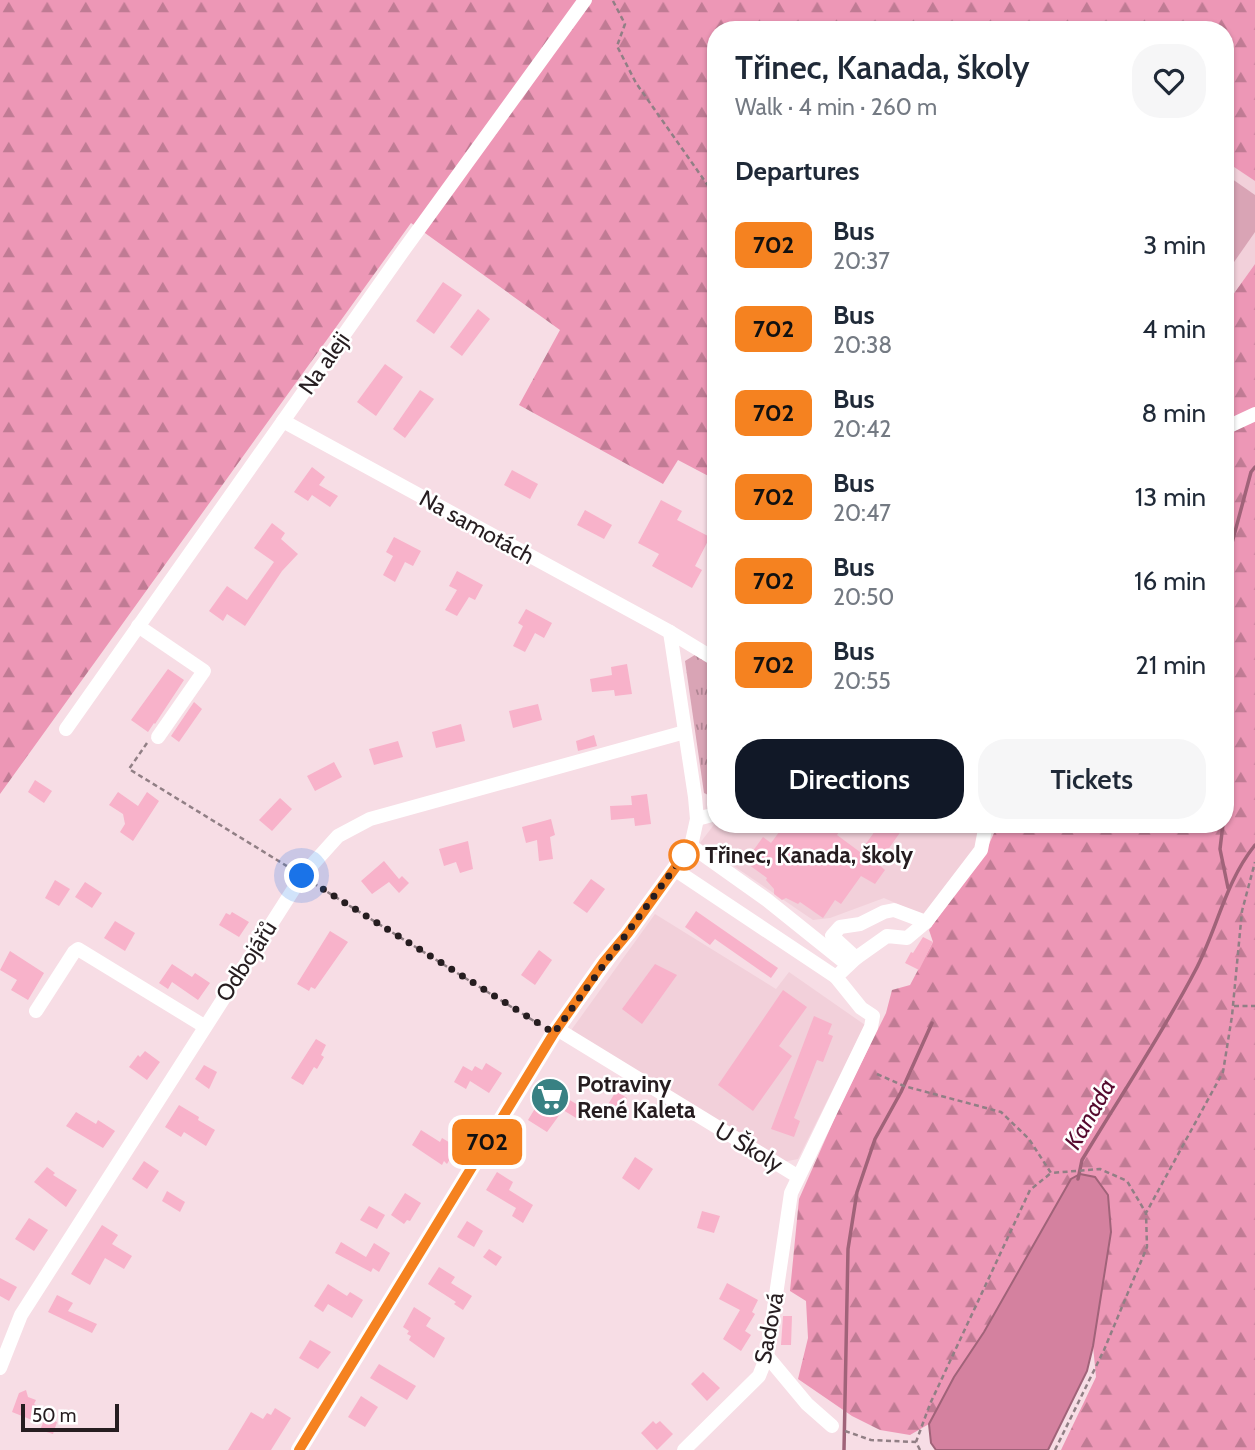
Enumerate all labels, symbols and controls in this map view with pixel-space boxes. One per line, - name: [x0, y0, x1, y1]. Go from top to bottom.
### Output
- button: heart: [1132, 44, 1206, 118]
- text: Třinec, Kanada, školy: [735, 47, 1030, 87]
- text: Walk · 4 min · 260 m: [735, 93, 937, 121]
- text: Departures: [735, 155, 859, 187]
- text: Bus: [833, 215, 874, 247]
- text: 3 min: [1143, 229, 1206, 261]
- text: 702: [753, 230, 794, 259]
- text: 20:37: [833, 247, 890, 275]
- text: Bus: [833, 299, 874, 331]
- text: 4 min: [1142, 313, 1206, 345]
- text: 702: [753, 314, 794, 343]
- street label: Na aleji: [292, 326, 356, 400]
- text: 20:38: [833, 331, 892, 359]
- text: Bus: [833, 383, 874, 415]
- text: 8 min: [1142, 397, 1206, 429]
- text: 702: [753, 398, 794, 427]
- text: 20:42: [833, 415, 891, 443]
- text: Bus: [833, 467, 874, 499]
- text: 13 min: [1135, 481, 1206, 513]
- text: 702: [753, 482, 794, 511]
- street label: Na samotách: [415, 484, 539, 570]
- text: 20:47: [833, 499, 891, 527]
- text: Bus: [833, 551, 874, 583]
- text: 16 min: [1134, 565, 1206, 597]
- text: 702: [753, 566, 794, 595]
- text: 20:50: [833, 583, 894, 611]
- text: Bus: [833, 635, 874, 667]
- text: 21 min: [1135, 649, 1206, 681]
- text: 702: [753, 650, 794, 679]
- text: 20:55: [833, 667, 891, 695]
- button: Directions: [735, 739, 964, 819]
- button: Tickets: [978, 739, 1206, 819]
- marker: Třinec, Kanada, školy: [669, 840, 699, 870]
- place label: Třinec, Kanada, školy: [705, 841, 914, 869]
- your location: [284, 858, 319, 893]
- street label: Odbojářů: [209, 915, 283, 1007]
- place label: Potraviny René Kaleta: [577, 1070, 696, 1124]
- water label: Kanada: [1058, 1073, 1121, 1154]
- supermarket icon: Potraviny René Kaleta: [529, 1076, 571, 1118]
- street label: U Školy: [710, 1115, 789, 1178]
- line badge: 702: [447, 1119, 527, 1165]
- text: 702: [466, 1127, 508, 1156]
- street label: Sadová: [748, 1290, 790, 1366]
- scale bar: [21, 1401, 119, 1433]
- text: 50 m: [32, 1404, 76, 1427]

